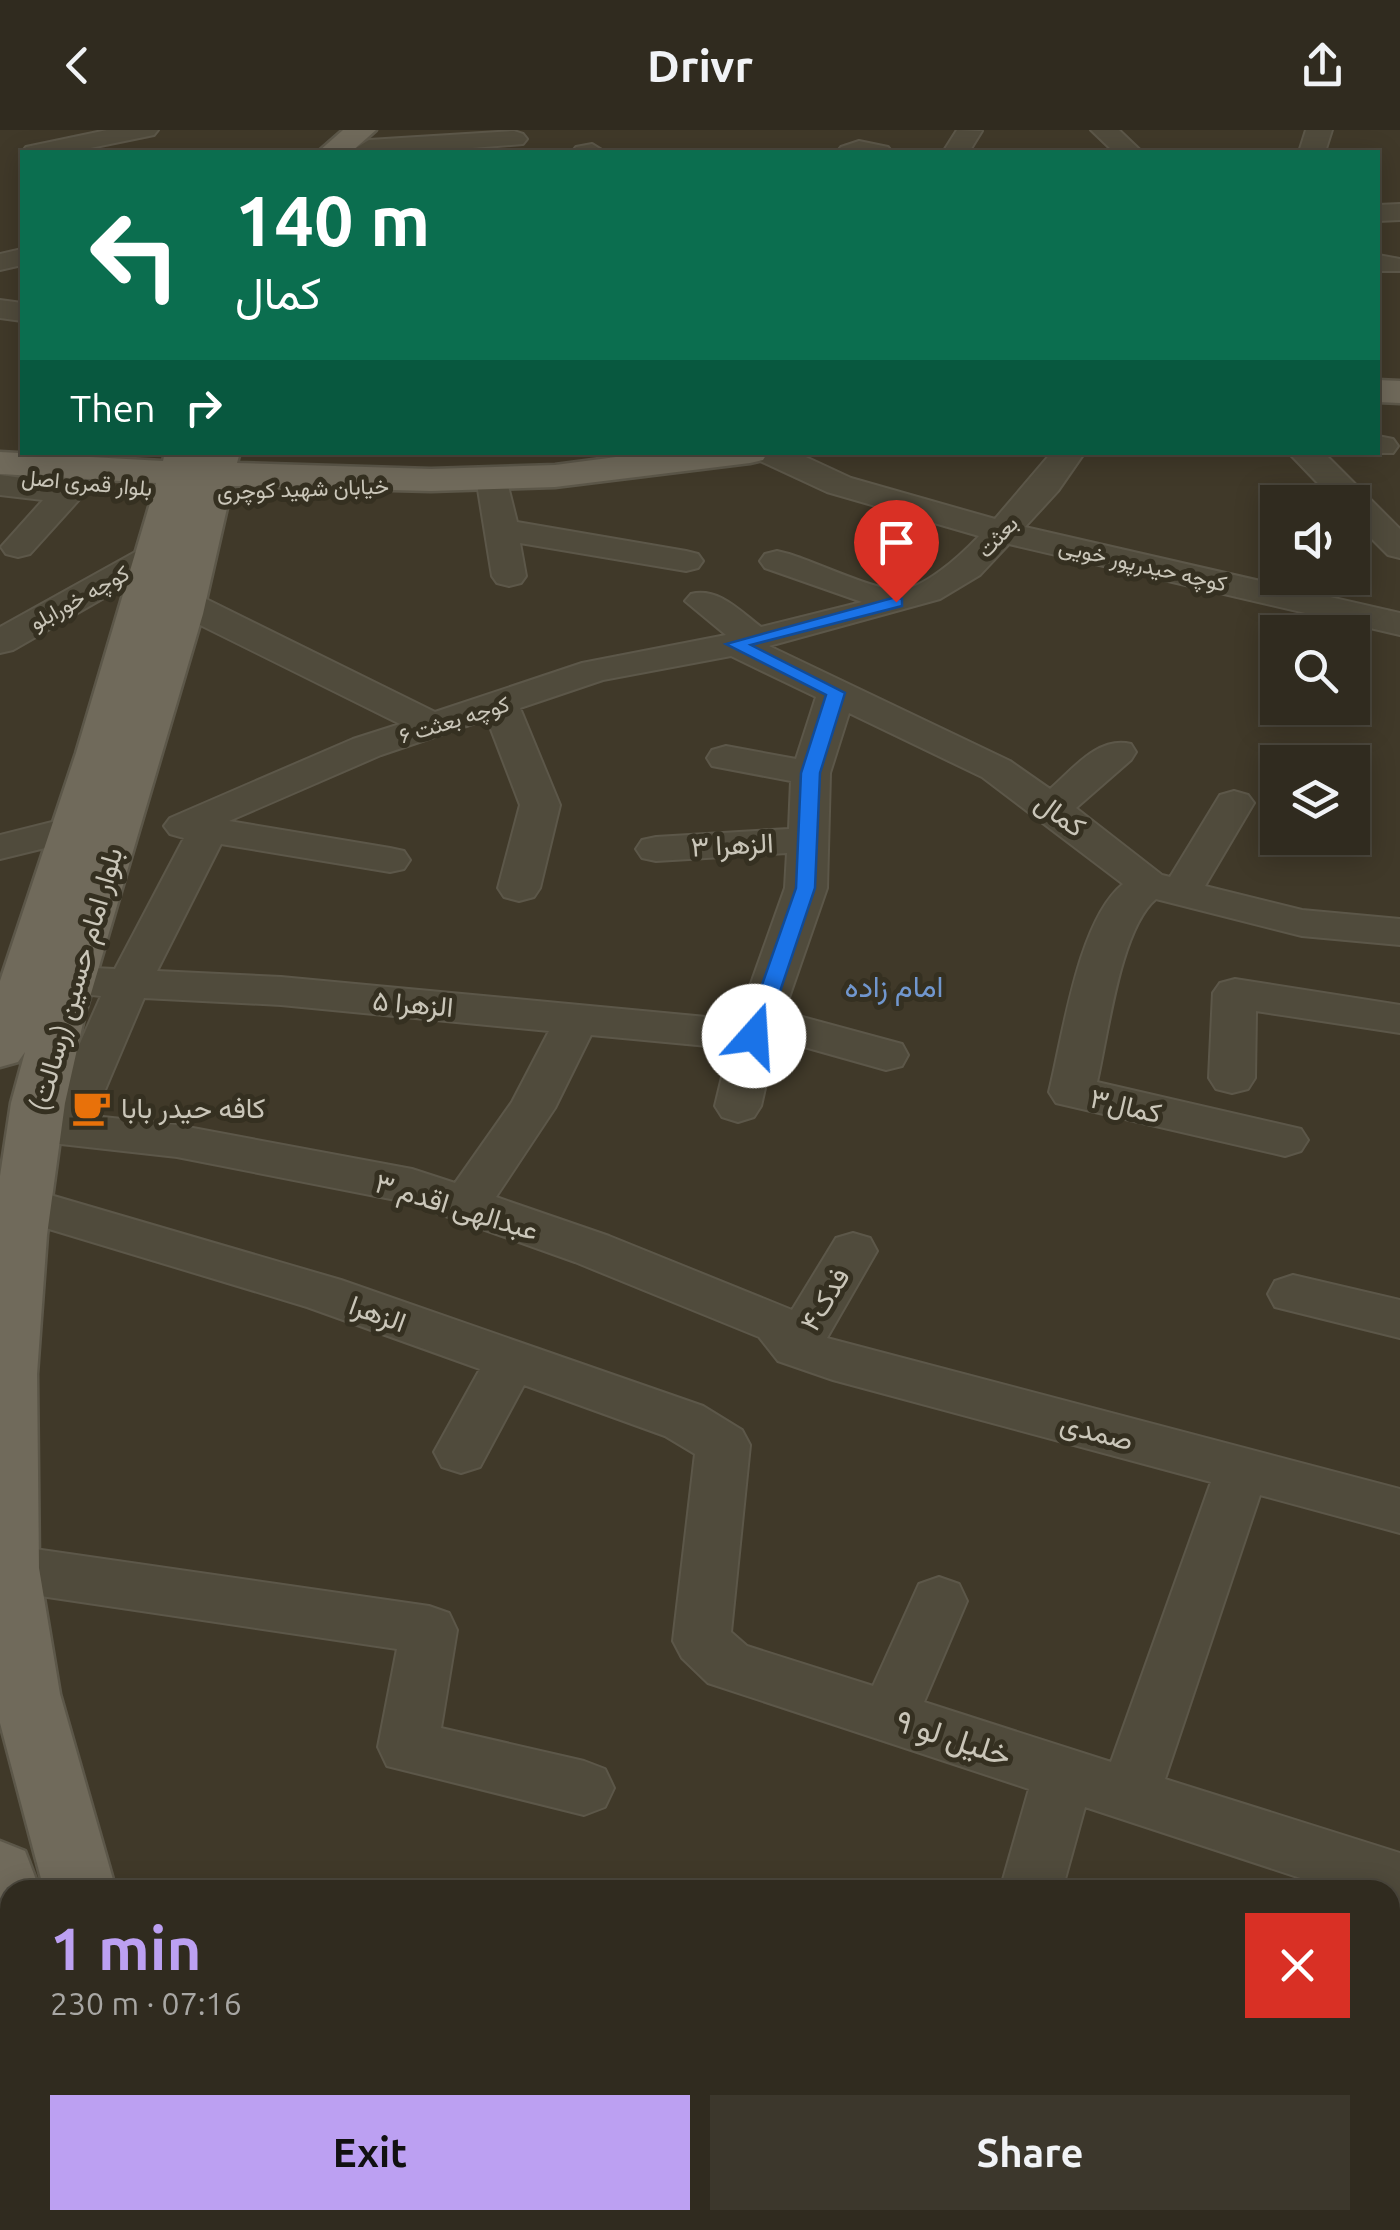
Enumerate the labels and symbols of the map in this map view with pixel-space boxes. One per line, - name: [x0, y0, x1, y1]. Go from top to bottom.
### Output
- street label: بلوار قمری اصل: [21, 464, 153, 502]
- street label: خیابان شهید کوچری: [217, 473, 389, 506]
- pin: [854, 500, 939, 603]
- street label: بعثت: [972, 510, 1023, 563]
- street label: کوچه حیدرپور خویی: [1056, 533, 1230, 598]
- street label: کوچه خورابلو: [25, 559, 135, 637]
- street label: کوچه بعثت ۶: [396, 690, 513, 750]
- street label: کمال: [1029, 786, 1092, 844]
- street label: الزهرا ۳: [690, 826, 774, 865]
- street label: بلوار امام حسین (رسالت): [23, 844, 131, 1115]
- district label: امام زاده: [844, 969, 944, 1006]
- street label: الزهرا ۵: [371, 984, 455, 1025]
- position arrow: [702, 984, 806, 1088]
- street label: کمال۳: [1087, 1082, 1165, 1130]
- cafe icon: کافه حیدر بابا: [70, 1086, 112, 1128]
- place label: کافه حیدر بابا: [121, 1092, 265, 1126]
- street label: عبدالهی اقدم ۳: [370, 1166, 542, 1249]
- street label: فدک۴: [793, 1262, 855, 1336]
- street label: الزهرا: [344, 1289, 411, 1340]
- street label: صمدی: [1057, 1406, 1137, 1457]
- street label: خلیل لو ۹: [891, 1701, 1016, 1775]

